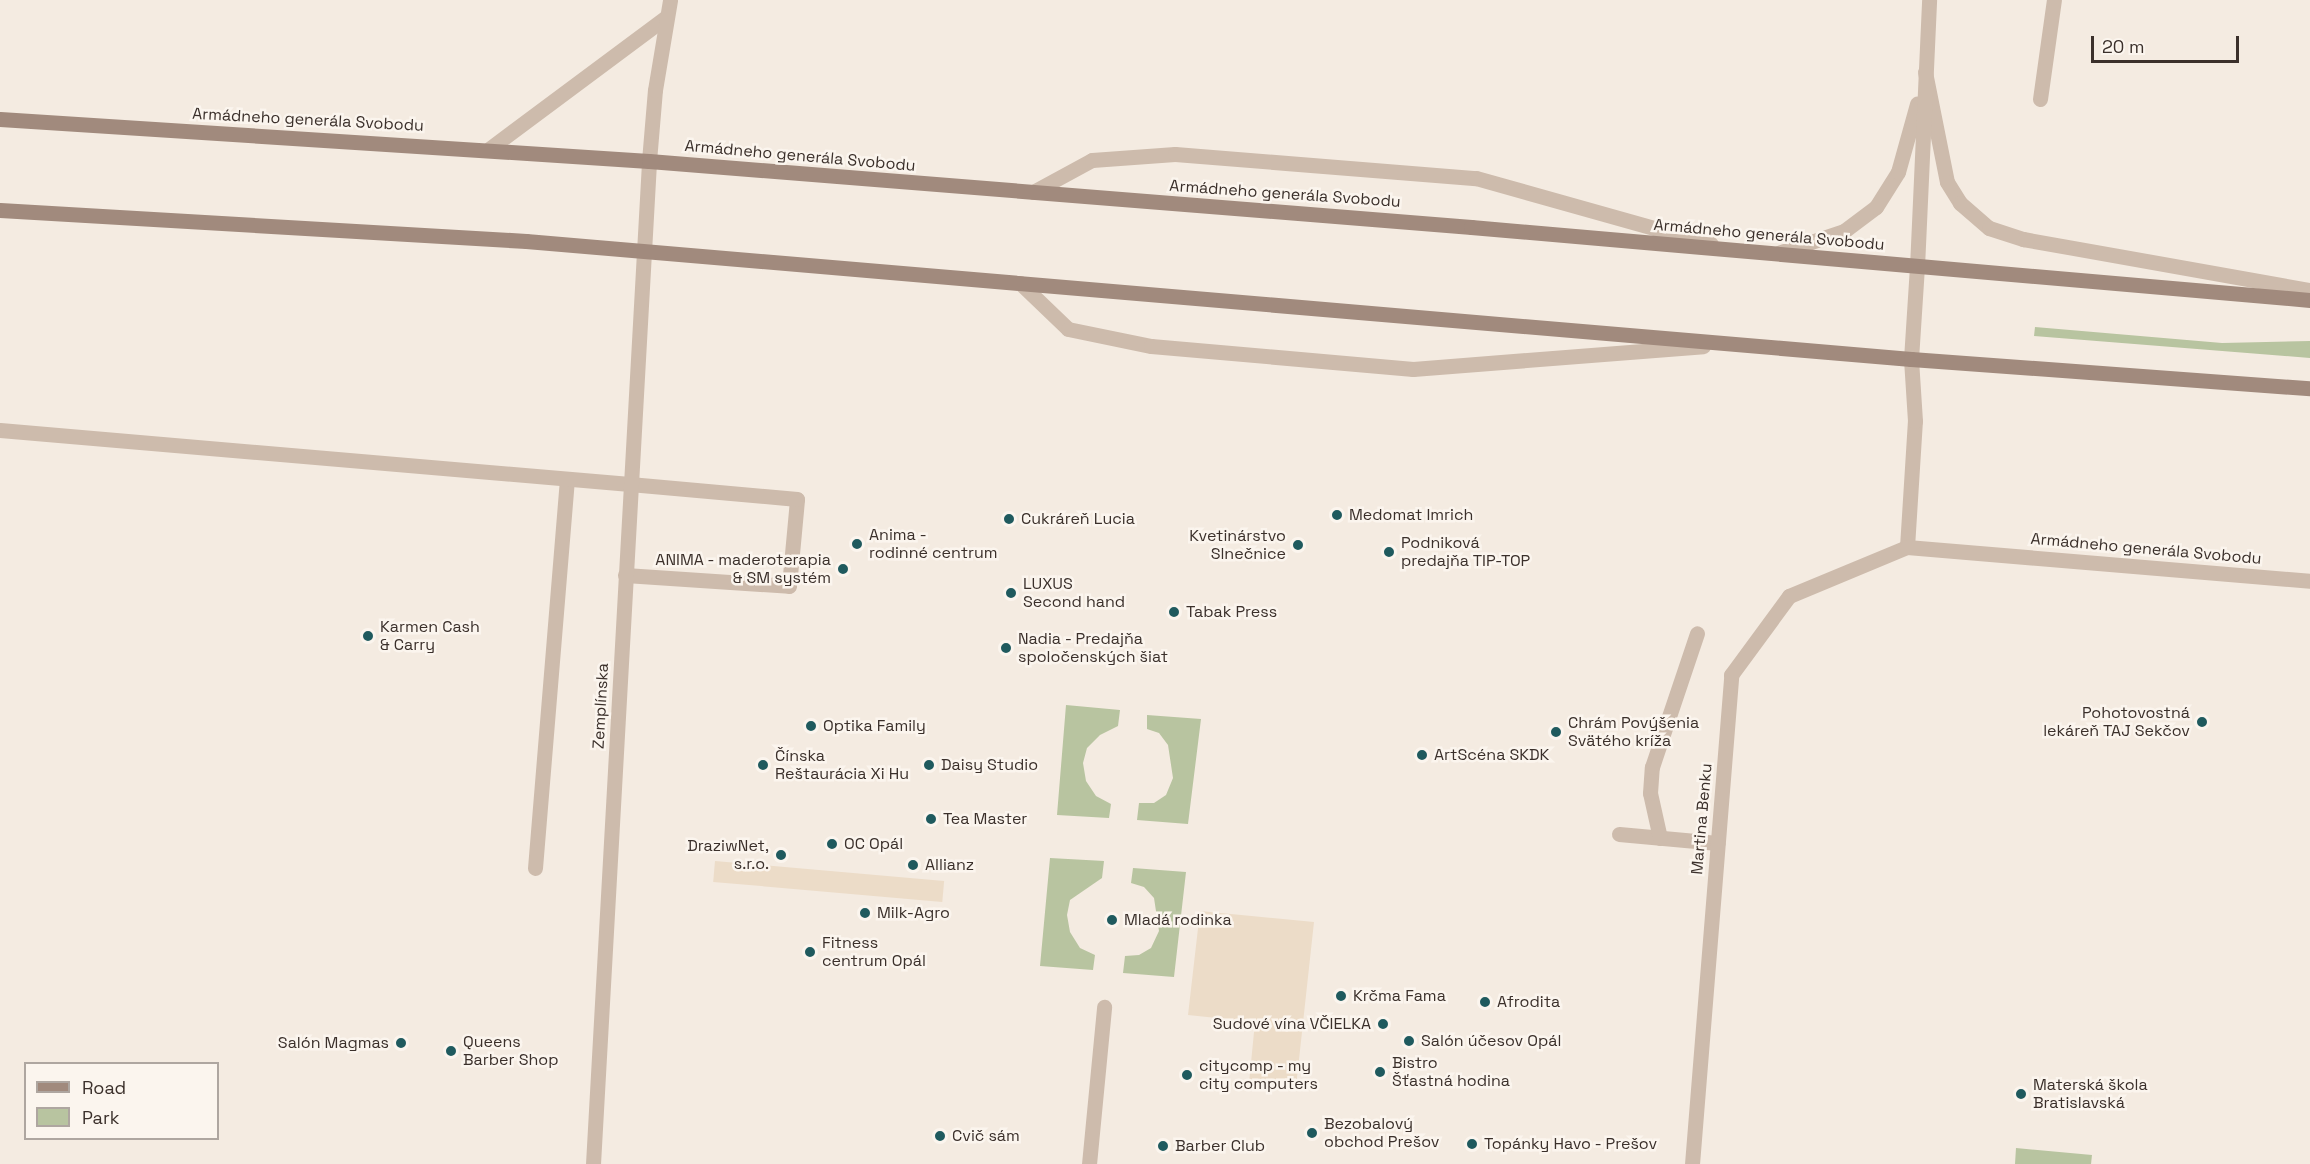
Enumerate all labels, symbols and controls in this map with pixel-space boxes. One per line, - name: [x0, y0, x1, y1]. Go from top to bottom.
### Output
- scale bar: [2094, 24, 2242, 62]
- text: 20 m: [2102, 35, 2145, 58]
- street label: Armádneho generála Svobodu: [192, 104, 424, 136]
- street label: Armádneho generála Svobodu: [684, 136, 916, 176]
- street label: Armádneho generála Svobodu: [1169, 176, 1401, 212]
- street label: Armádneho generála Svobodu: [1653, 215, 1885, 255]
- place label: Medomat Imrich: [1349, 505, 1473, 525]
- marker: Medomat Imrich: [1330, 508, 1344, 522]
- place label: Cukráreň Lucia: [1021, 509, 1135, 529]
- marker: Cukráreň Lucia: [1002, 512, 1016, 526]
- place label: Anima - rodinné centrum: [869, 525, 998, 563]
- place label: Kvetinárstvo Slnečnice: [1189, 526, 1286, 564]
- street label: Armádneho generála Svobodu: [2030, 529, 2262, 569]
- place label: Podniková predajňa TIP-TOP: [1401, 533, 1531, 571]
- marker: Anima - rodinné centrum: [850, 537, 864, 551]
- marker: Kvetinárstvo Slnečnice: [1291, 538, 1305, 552]
- marker: Podniková predajňa TIP-TOP: [1382, 545, 1396, 559]
- place label: ANIMA - maderoterapia & SM systém: [654, 550, 831, 588]
- marker: ANIMA - maderoterapia & SM systém: [836, 562, 850, 576]
- place label: LUXUS Second hand: [1023, 574, 1125, 612]
- marker: LUXUS Second hand: [1004, 586, 1018, 600]
- place label: Tabak Press: [1186, 602, 1277, 622]
- marker: Tabak Press: [1167, 605, 1181, 619]
- place label: Karmen Cash & Carry: [380, 617, 480, 655]
- marker: Karmen Cash & Carry: [361, 629, 375, 643]
- place label: Nadia - Predajňa spoločenských šiat: [1018, 629, 1168, 667]
- marker: Nadia - Predajňa spoločenských šiat: [999, 641, 1013, 655]
- street label: Zemplínska: [589, 662, 613, 750]
- place label: Pohotovostná lekáreň TAJ Sekčov: [2043, 703, 2190, 741]
- place label: Chrám Povýšenia Svätého kríža: [1568, 713, 1699, 751]
- marker: Pohotovostná lekáreň TAJ Sekčov: [2195, 715, 2209, 729]
- place label: Optika Family: [823, 716, 926, 736]
- marker: Optika Family: [804, 719, 818, 733]
- marker: Chrám Povýšenia Svätého kríža: [1549, 725, 1563, 739]
- place label: ArtScéna SKDK: [1434, 745, 1549, 765]
- place label: Čínska Reštaurácia Xi Hu: [775, 746, 909, 784]
- marker: ArtScéna SKDK: [1415, 748, 1429, 762]
- place label: Daisy Studio: [941, 755, 1038, 775]
- marker: Čínska Reštaurácia Xi Hu: [756, 758, 770, 772]
- marker: Daisy Studio: [922, 758, 936, 772]
- street label: Martina Benku: [1688, 763, 1716, 875]
- place label: Tea Master: [943, 809, 1027, 829]
- marker: Tea Master: [924, 812, 938, 826]
- place label: OC Opál: [844, 834, 903, 854]
- place label: DraziwNet, s.r.o.: [687, 836, 769, 874]
- marker: OC Opál: [825, 837, 839, 851]
- marker: DraziwNet, s.r.o.: [774, 848, 788, 862]
- place label: Allianz: [925, 855, 974, 875]
- marker: Allianz: [906, 858, 920, 872]
- place label: Milk-Agro: [877, 903, 950, 923]
- marker: Milk-Agro: [858, 906, 872, 920]
- place label: Mladá rodinka: [1124, 910, 1232, 930]
- marker: Mladá rodinka: [1105, 913, 1119, 927]
- place label: Fitness centrum Opál: [822, 933, 926, 971]
- marker: Fitness centrum Opál: [803, 945, 817, 959]
- place label: Krčma Fama: [1353, 986, 1446, 1006]
- marker: Krčma Fama: [1334, 989, 1348, 1003]
- place label: Afrodita: [1497, 992, 1560, 1012]
- marker: Afrodita: [1478, 995, 1492, 1009]
- place label: Sudové vína VČIELKA: [1213, 1014, 1371, 1034]
- marker: Sudové vína VČIELKA: [1376, 1017, 1390, 1031]
- place label: Salón účesov Opál: [1421, 1031, 1561, 1051]
- place label: Queens Barber Shop: [463, 1032, 559, 1070]
- place label: Salón Magmas: [278, 1033, 389, 1053]
- marker: Salón účesov Opál: [1402, 1034, 1416, 1048]
- marker: Salón Magmas: [394, 1036, 408, 1050]
- marker: Queens Barber Shop: [444, 1044, 458, 1058]
- place label: Bistro Šťastná hodina: [1392, 1053, 1510, 1091]
- place label: citycomp - my city computers: [1199, 1056, 1318, 1094]
- legend: [24, 1062, 219, 1140]
- marker: Bistro Šťastná hodina: [1373, 1065, 1387, 1079]
- marker: citycomp - my city computers: [1180, 1068, 1194, 1082]
- place label: Materská škola Bratislavská: [2033, 1075, 2148, 1113]
- text: Road: [82, 1076, 126, 1099]
- marker: Materská škola Bratislavská: [2014, 1087, 2028, 1101]
- text: Park: [82, 1106, 119, 1129]
- place label: Bezobalový obchod Prešov: [1324, 1114, 1439, 1152]
- place label: Cvič sám: [952, 1126, 1020, 1146]
- marker: Bezobalový obchod Prešov: [1305, 1126, 1319, 1140]
- marker: Cvič sám: [933, 1129, 947, 1143]
- place label: Topánky Havo - Prešov: [1484, 1134, 1658, 1154]
- place label: Barber Club: [1175, 1136, 1265, 1156]
- marker: Topánky Havo - Prešov: [1465, 1137, 1479, 1151]
- marker: Barber Club: [1156, 1139, 1170, 1153]

